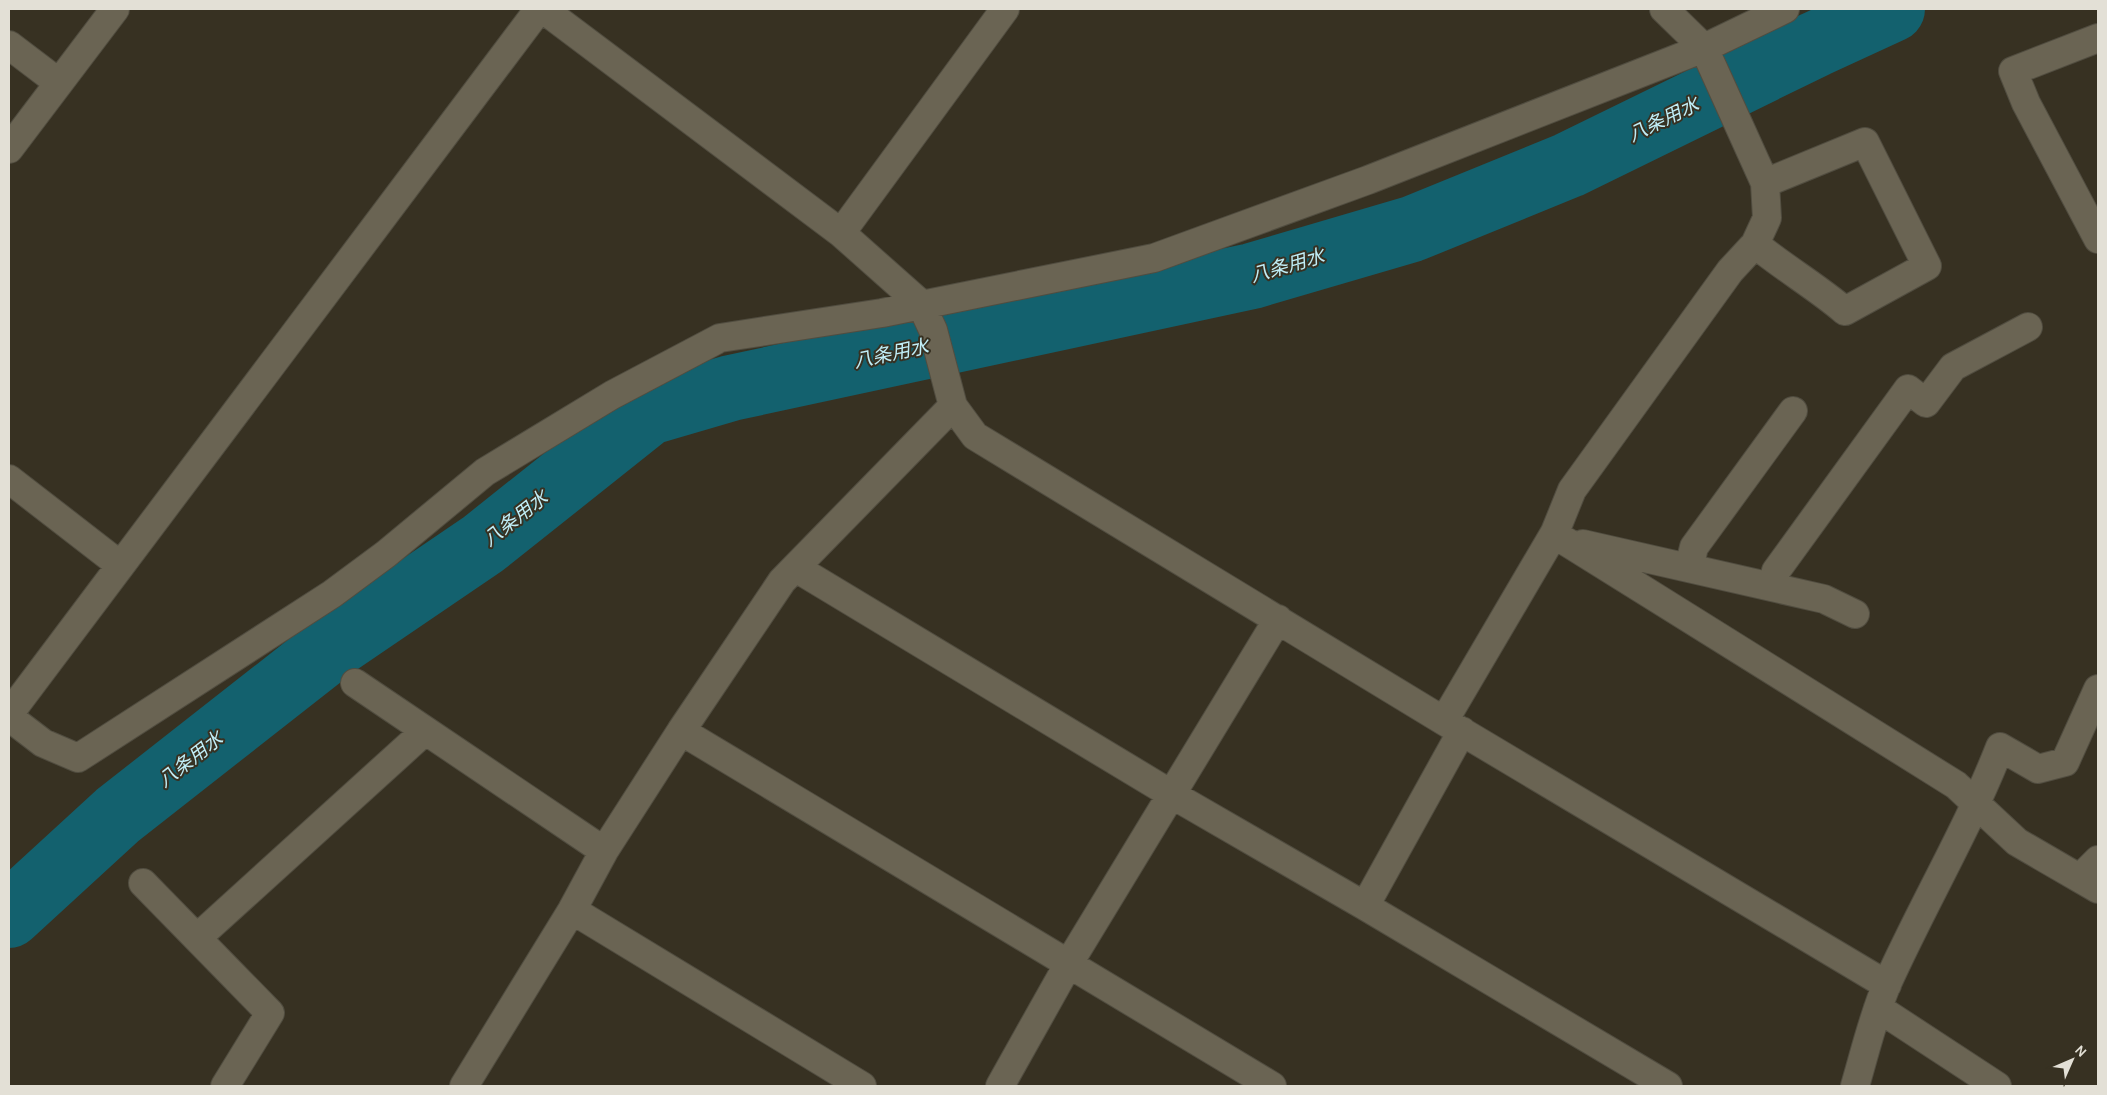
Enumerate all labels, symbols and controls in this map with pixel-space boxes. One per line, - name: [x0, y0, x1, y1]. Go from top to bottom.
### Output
- water label: 八条用水: [1624, 92, 1704, 146]
- water label: 八条用水: [1248, 244, 1329, 287]
- water label: 八条用水: [852, 335, 933, 373]
- water label: 八条用水: [479, 485, 554, 551]
- water label: 八条用水: [154, 726, 229, 792]
- north arrow: [2047, 1035, 2097, 1085]
- text: N: [2071, 1042, 2090, 1061]

